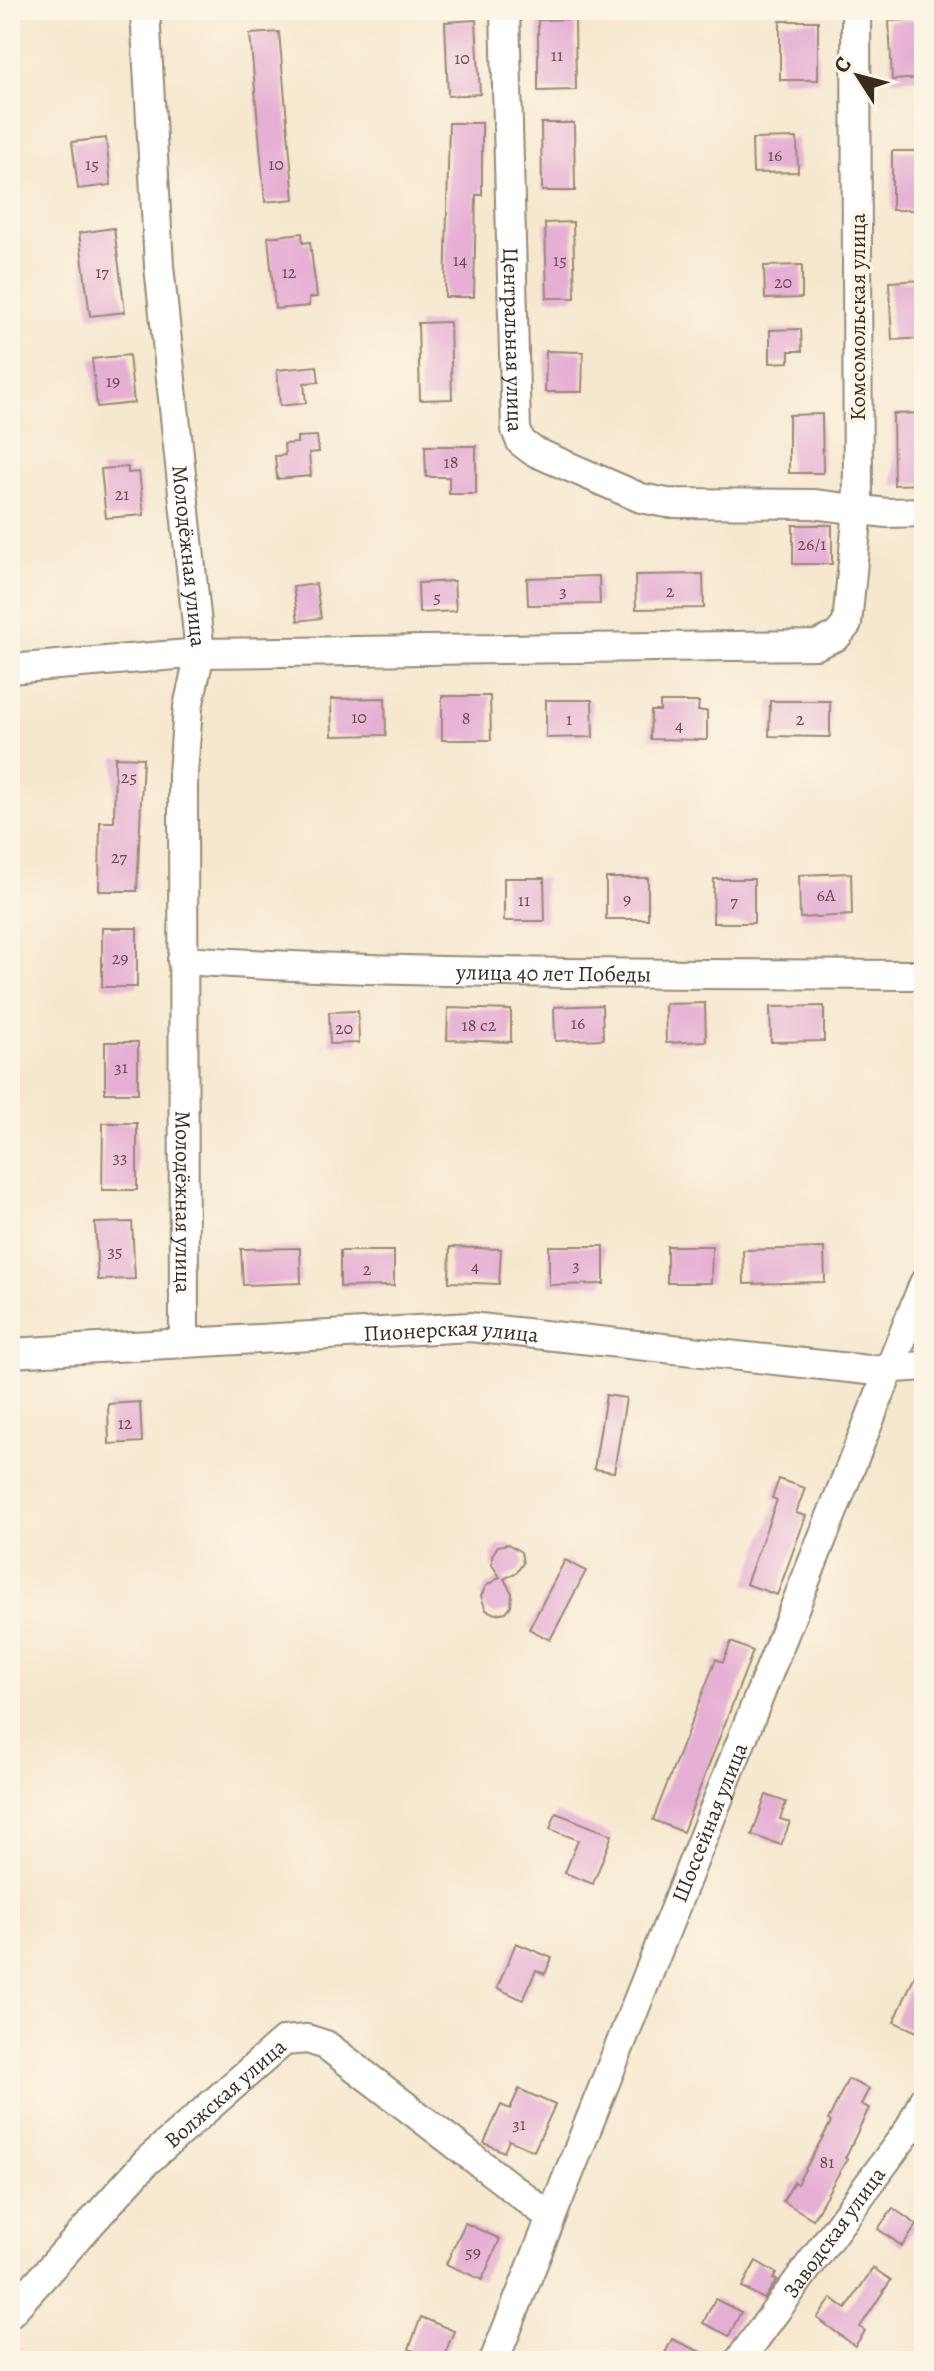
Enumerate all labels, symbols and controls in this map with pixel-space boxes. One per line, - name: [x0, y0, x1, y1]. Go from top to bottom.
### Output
- north arrow: [818, 36, 898, 116]
- house number: 11: [551, 43, 563, 67]
- house number: 10: [454, 46, 470, 70]
- text: С: [827, 51, 859, 79]
- house number: 16: [768, 143, 782, 167]
- house number: 15: [85, 152, 99, 176]
- house number: 10: [268, 152, 284, 176]
- street label: Комсомольская улица: [843, 212, 873, 421]
- street label: Центральная улица: [495, 247, 530, 434]
- house number: 14: [453, 248, 467, 272]
- house number: 15: [553, 248, 567, 272]
- house number: 17: [95, 260, 109, 284]
- house number: 12: [282, 260, 297, 284]
- house number: 20: [774, 270, 792, 294]
- house number: 19: [106, 369, 120, 393]
- house number: 18: [444, 450, 458, 474]
- street label: Молодёжная улица: [164, 464, 213, 649]
- house number: 21: [115, 482, 129, 506]
- house number: 26/1: [798, 532, 826, 556]
- house number: 3: [559, 579, 567, 603]
- house number: 2: [666, 579, 675, 603]
- house number: 5: [433, 585, 441, 609]
- house number: 10: [351, 705, 367, 729]
- house number: 8: [462, 706, 470, 730]
- house number: 1: [566, 707, 572, 731]
- house number: 2: [796, 707, 805, 731]
- house number: 4: [675, 713, 683, 737]
- house number: 25: [121, 765, 137, 789]
- house number: 27: [111, 845, 127, 869]
- house number: 6А: [817, 883, 836, 907]
- house number: 9: [623, 887, 631, 911]
- house number: 11: [518, 888, 530, 912]
- house number: 7: [730, 889, 738, 913]
- house number: 29: [112, 946, 128, 970]
- street label: улица 40 лет Победы: [455, 957, 651, 990]
- house number: 16: [571, 1011, 585, 1035]
- house number: 18 с2: [462, 1013, 497, 1037]
- house number: 20: [335, 1016, 353, 1040]
- house number: 31: [114, 1055, 128, 1079]
- street label: Молодёжная улица: [168, 1111, 198, 1294]
- house number: 33: [113, 1145, 127, 1169]
- house number: 35: [107, 1239, 123, 1263]
- house number: 3: [572, 1253, 580, 1277]
- house number: 4: [471, 1254, 479, 1278]
- house number: 2: [363, 1257, 372, 1281]
- street label: Пионерская улица: [363, 1313, 541, 1350]
- house number: 12: [118, 1411, 133, 1435]
- street label: Шоссейная улица: [664, 1738, 755, 1907]
- street label: Волжская улица: [158, 2031, 293, 2155]
- house number: 31: [512, 2112, 526, 2136]
- house number: 81: [820, 2150, 834, 2174]
- street label: Заводская улица: [776, 2160, 893, 2304]
- house number: 59: [465, 2240, 481, 2264]

